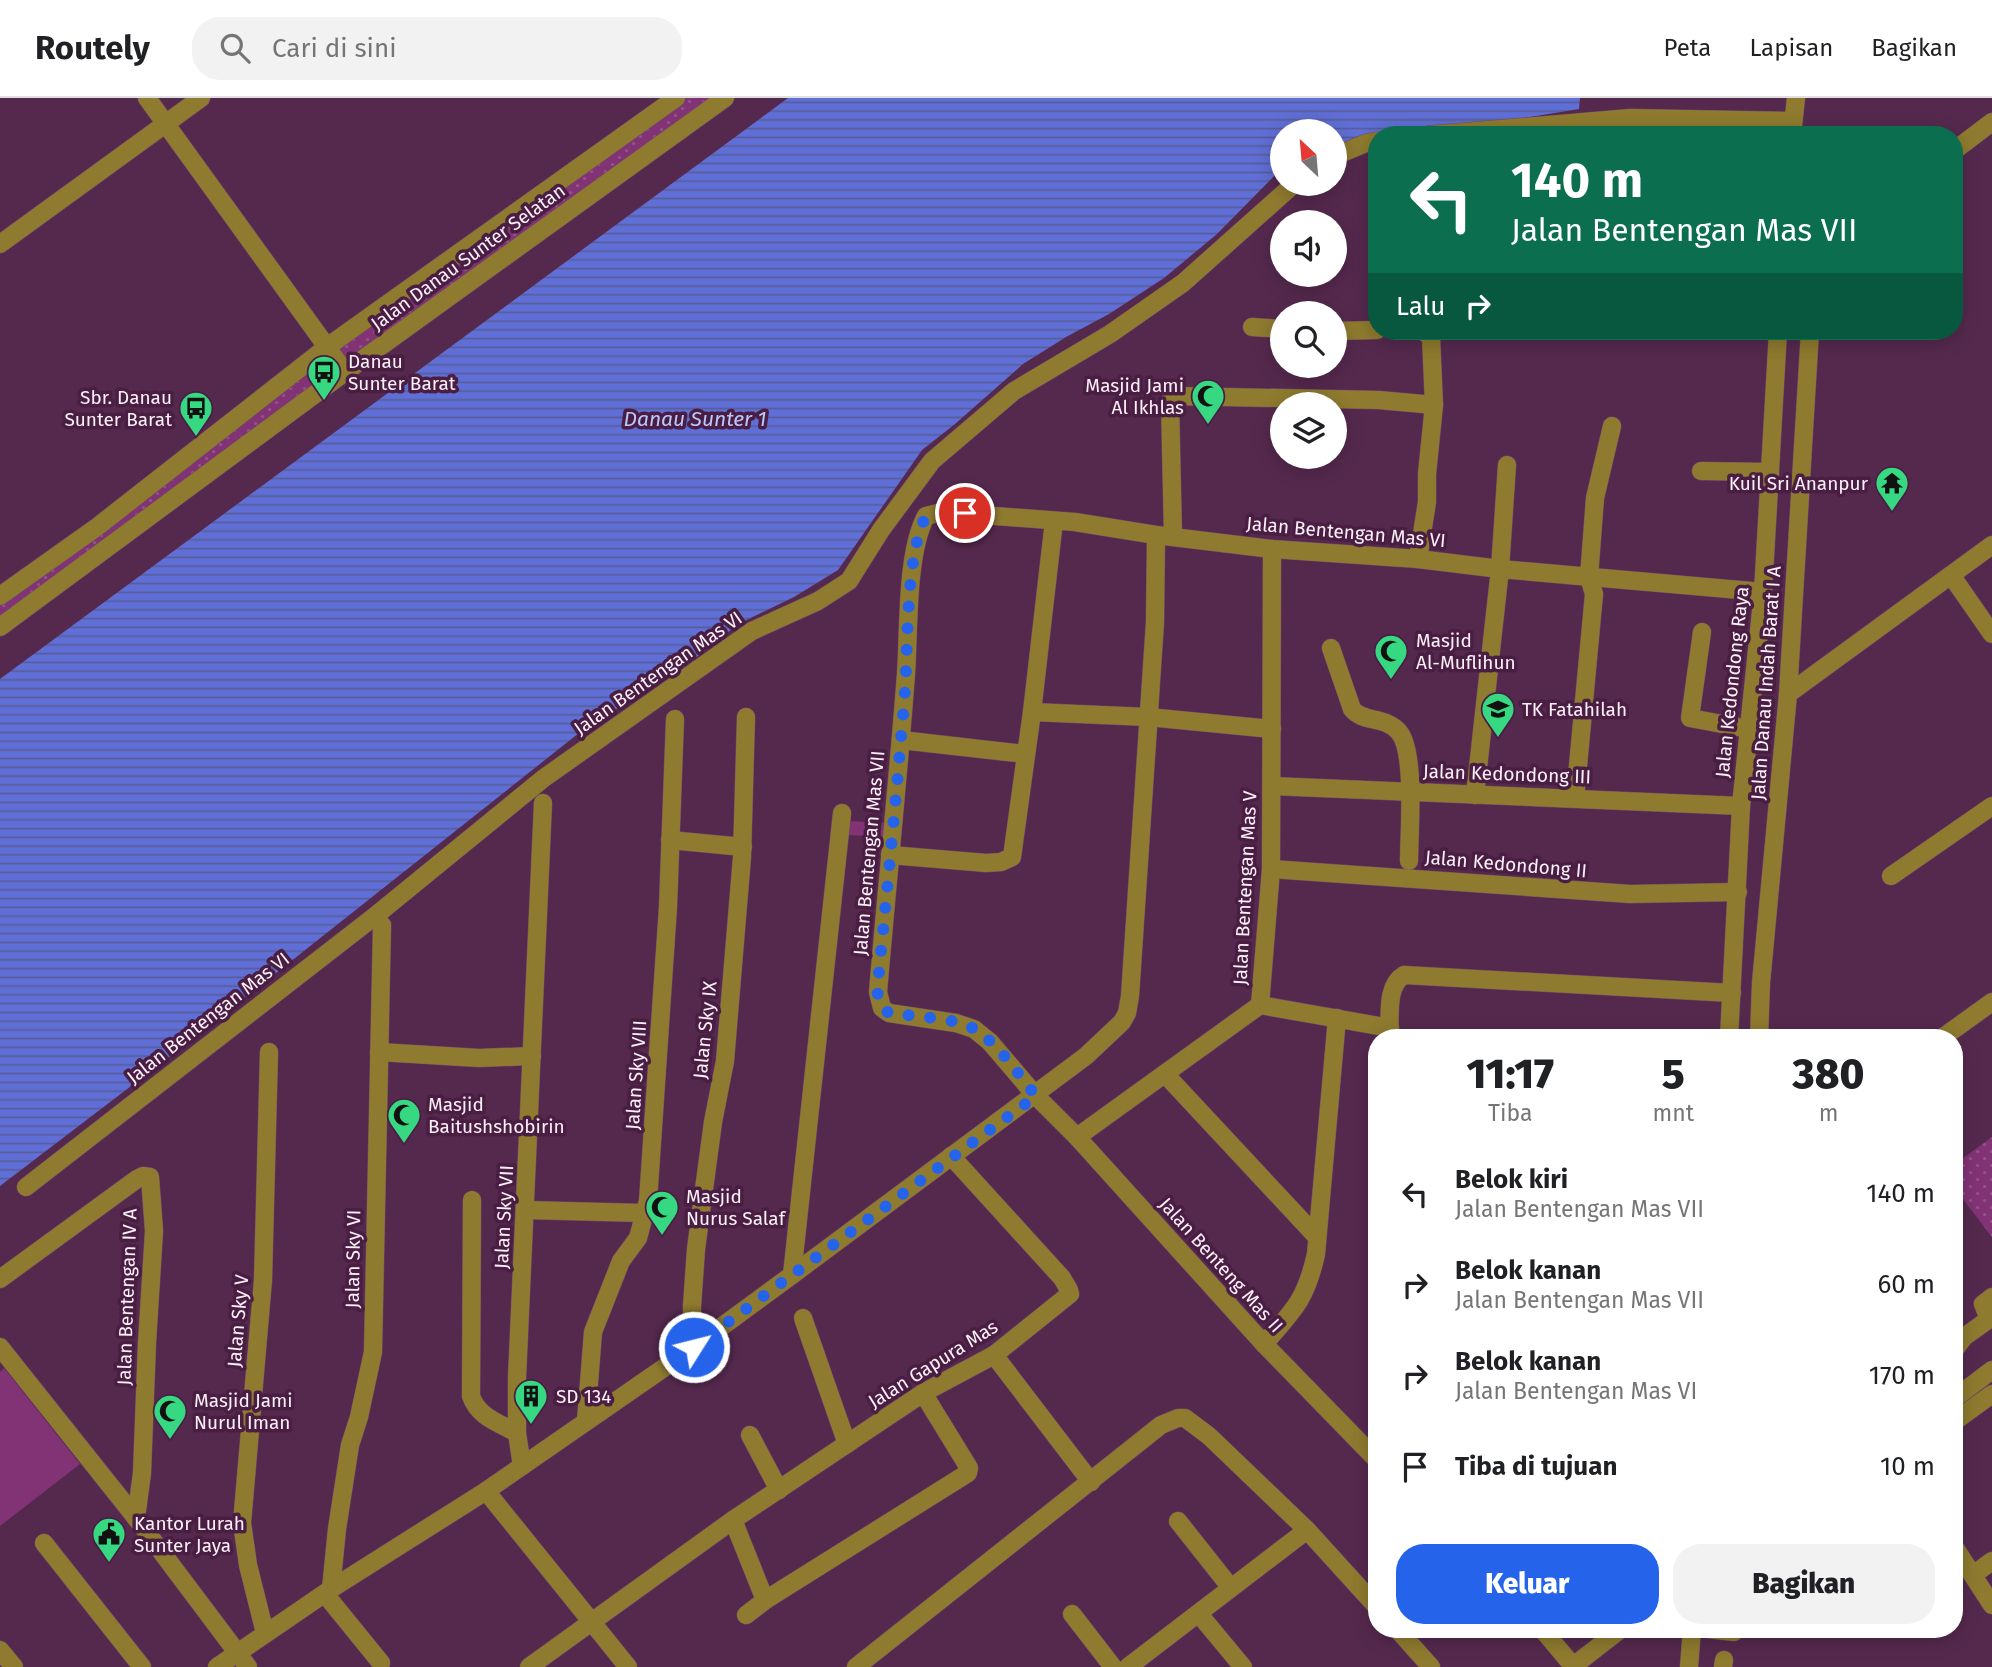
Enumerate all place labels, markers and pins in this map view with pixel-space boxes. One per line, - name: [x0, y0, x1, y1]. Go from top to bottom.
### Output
- place label: Danau Sunter Barat: [348, 350, 456, 395]
- bus stop icon: Danau Sunter Barat: [305, 353, 343, 402]
- place label: Masjid Jami Al Ikhlas: [1085, 374, 1184, 419]
- mosque icon: Masjid Jami Al Ikhlas: [1189, 377, 1227, 426]
- place label: Sbr. Danau Sunter Barat: [64, 386, 172, 431]
- bus stop icon: Sbr. Danau Sunter Barat: [177, 389, 215, 438]
- temple icon: Kuil Sri Ananpur: [1873, 464, 1911, 513]
- place label: Kuil Sri Ananpur: [1729, 472, 1869, 495]
- pin: [935, 483, 995, 543]
- place label: Masjid Al-Muflihun: [1416, 629, 1516, 674]
- mosque icon: Masjid Al-Muflihun: [1372, 632, 1410, 681]
- school or university icon: TK Fatahilah: [1479, 690, 1517, 739]
- place label: TK Fatahilah: [1522, 698, 1627, 721]
- place label: Masjid Baitushshobirin: [428, 1093, 565, 1138]
- mosque icon: Masjid Baitushshobirin: [385, 1096, 423, 1145]
- place label: Masjid Nurus Salaf: [686, 1185, 787, 1230]
- mosque icon: Masjid Nurus Salaf: [643, 1188, 681, 1237]
- building icon: SD 134: [512, 1377, 550, 1426]
- place label: SD 134: [556, 1385, 611, 1408]
- place label: Masjid Jami Nurul Iman: [194, 1389, 293, 1434]
- mosque icon: Masjid Jami Nurul Iman: [151, 1392, 189, 1441]
- place label: Kantor Lurah Sunter Jaya: [134, 1512, 245, 1557]
- public building icon: Kantor Lurah Sunter Jaya: [90, 1515, 128, 1564]

